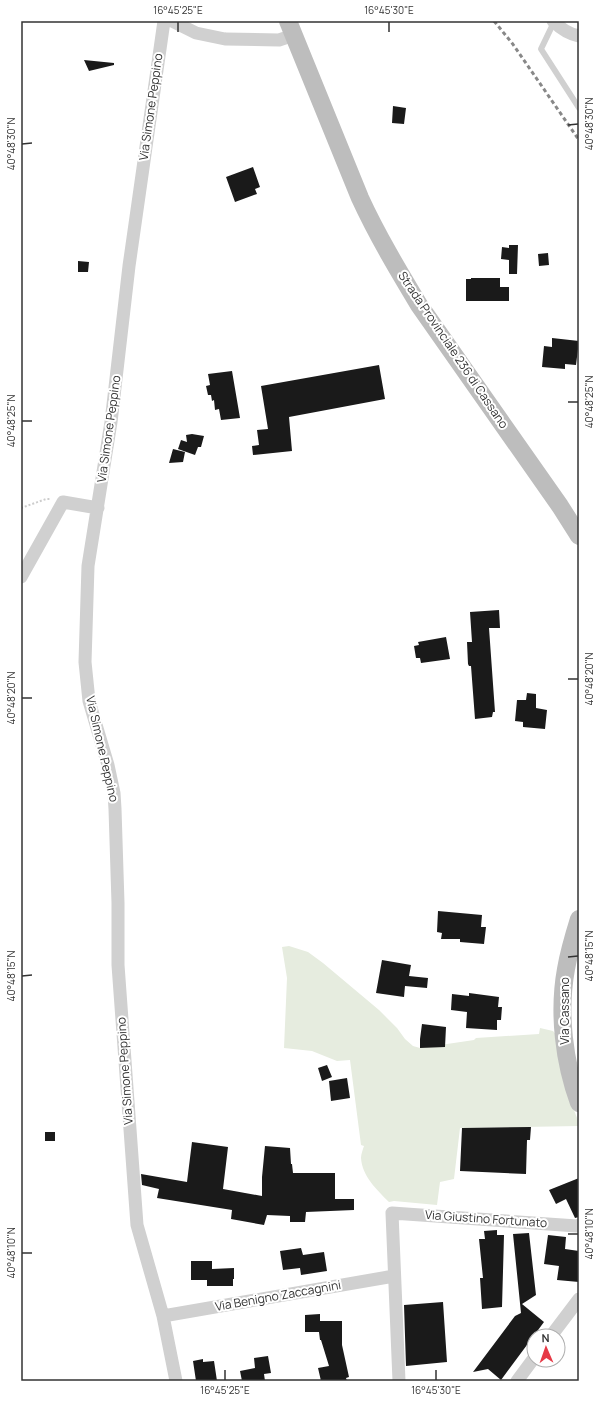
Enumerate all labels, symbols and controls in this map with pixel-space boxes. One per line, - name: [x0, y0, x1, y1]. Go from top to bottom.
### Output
- text: 16°45'25"E: [153, 3, 203, 17]
- text: 16°45'30"E: [364, 3, 414, 17]
- street label: Via Simone Peppino: [135, 52, 166, 162]
- text: 40°48'30"N: [582, 97, 596, 150]
- text: 40°48'30"N: [4, 117, 18, 170]
- street label: Strada Provinciale 236 di Cassano: [394, 268, 512, 432]
- street label: Via Simone Peppino: [93, 374, 124, 484]
- text: 40°48'25"N: [582, 376, 596, 428]
- text: 40°48'25"N: [4, 395, 18, 447]
- text: 40°48'20"N: [582, 652, 596, 705]
- text: 40°48'20"N: [4, 671, 18, 724]
- street label: Via Simone Peppino: [82, 694, 123, 803]
- text: 40°48'15"N: [582, 930, 596, 981]
- text: 40°48'15"N: [4, 950, 18, 1001]
- street label: Via Cassano: [556, 977, 573, 1045]
- street label: Via Simone Peppino: [112, 1017, 137, 1126]
- street label: Via Giustino Fortunato: [424, 1206, 548, 1231]
- text: 40°48'10"N: [582, 1208, 596, 1260]
- text: 40°48'10"N: [4, 1227, 18, 1279]
- street label: Via Benigno Zaccagnini: [214, 1276, 342, 1315]
- north arrow: [526, 1328, 566, 1368]
- text: N: [541, 1330, 550, 1345]
- text: 16°45'25"E: [200, 1383, 250, 1397]
- text: 16°45'30"E: [411, 1383, 461, 1397]

